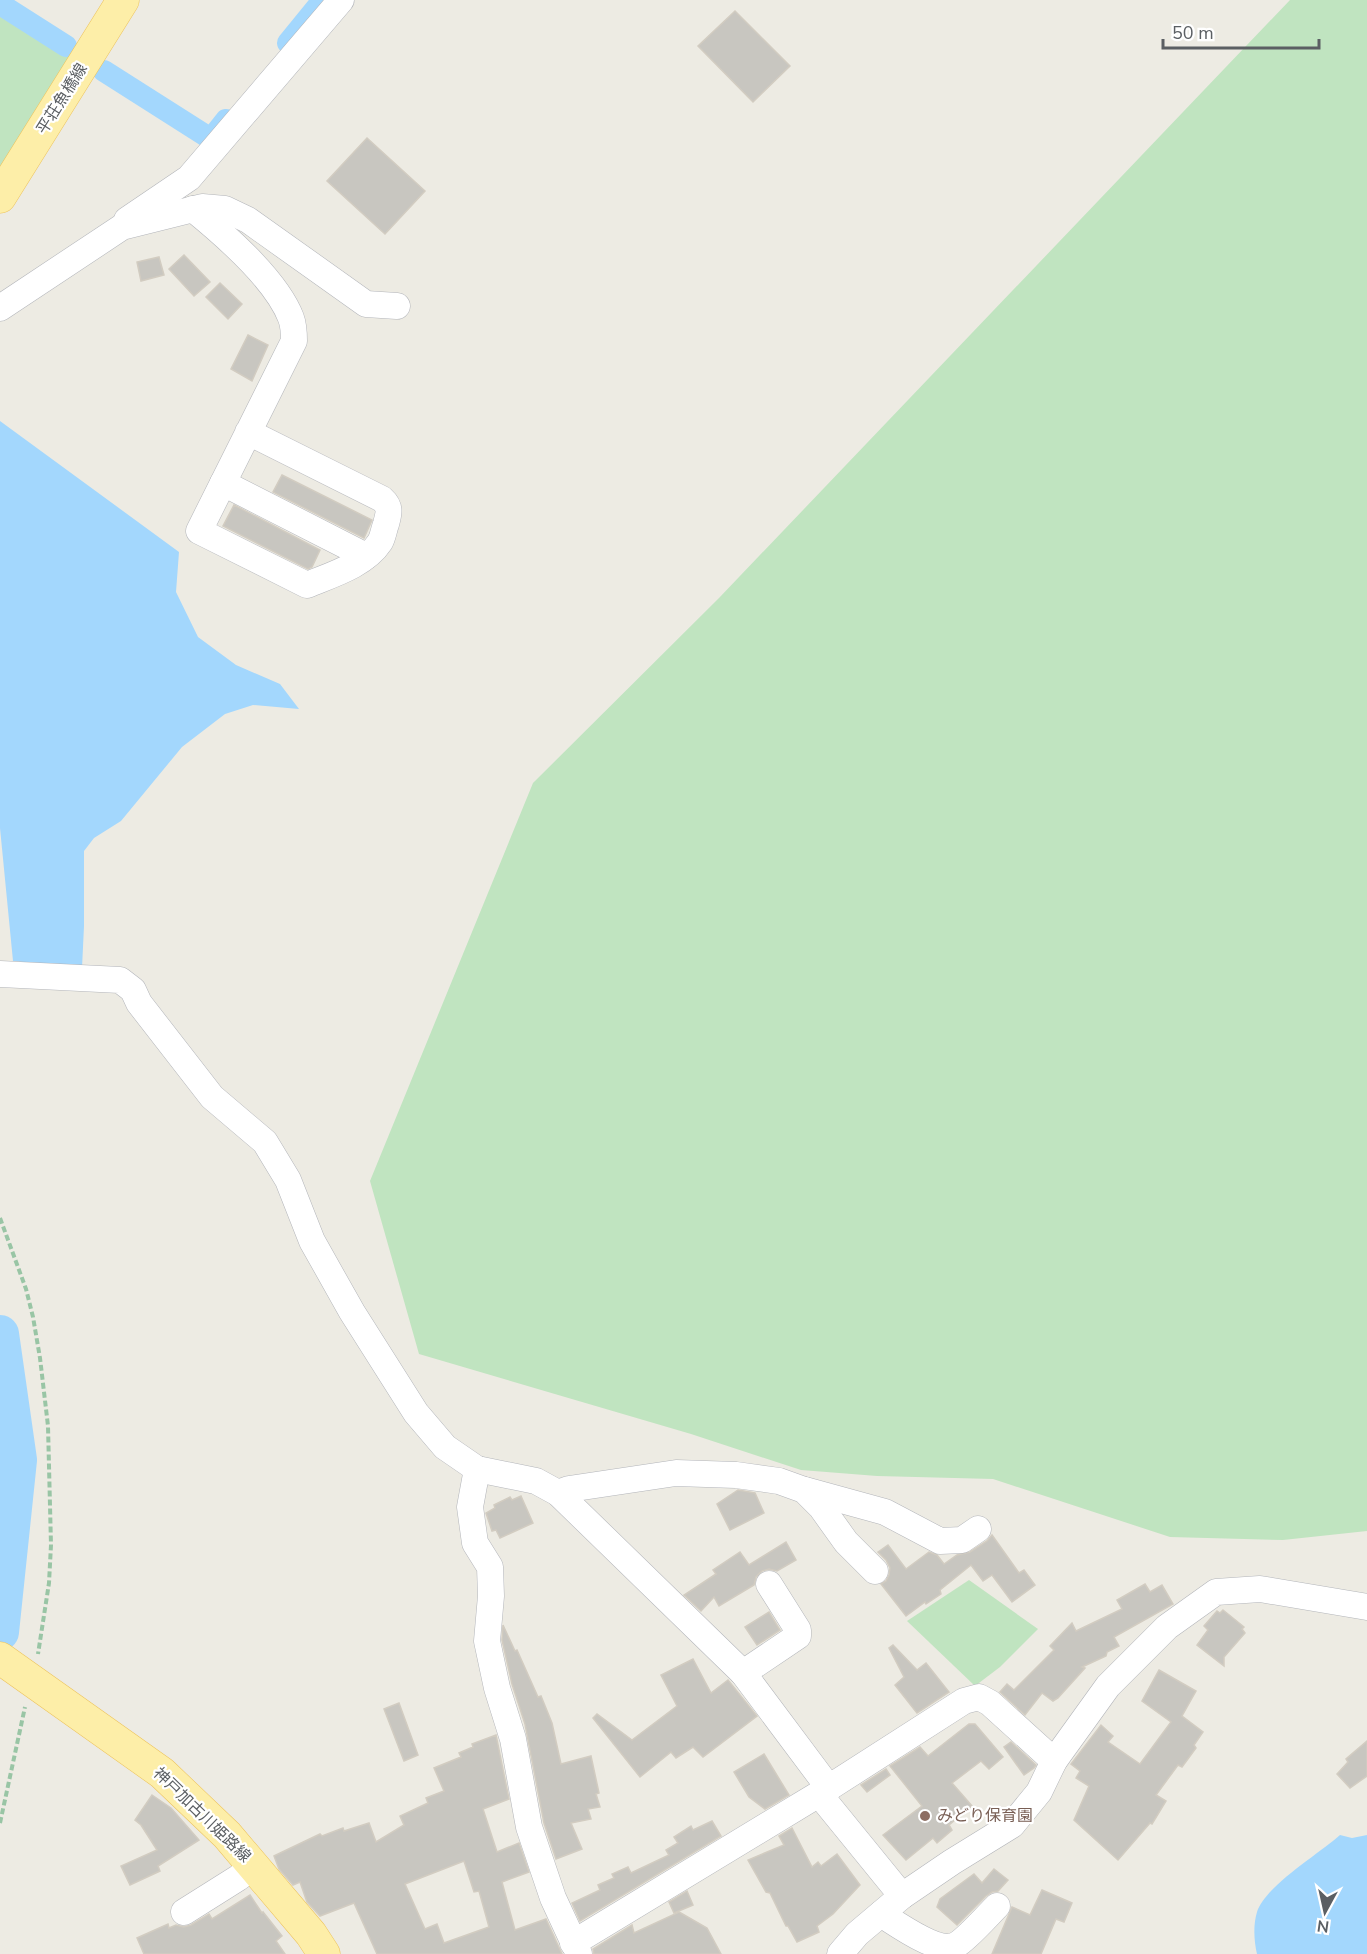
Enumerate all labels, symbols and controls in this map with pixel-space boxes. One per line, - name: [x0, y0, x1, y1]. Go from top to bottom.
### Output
- scale bar: [1163, 12, 1319, 50]
- text: 50 m: [1172, 21, 1214, 45]
- street label: 平荘魚橋線: [31, 59, 93, 139]
- street label: 神戸加古川姫路線: [148, 1763, 256, 1867]
- place label: みどり保育園: [937, 1805, 1033, 1827]
- marker: みどり保育園: [918, 1809, 932, 1823]
- north arrow: [1295, 1882, 1355, 1942]
- text: N: [1316, 1914, 1331, 1938]

